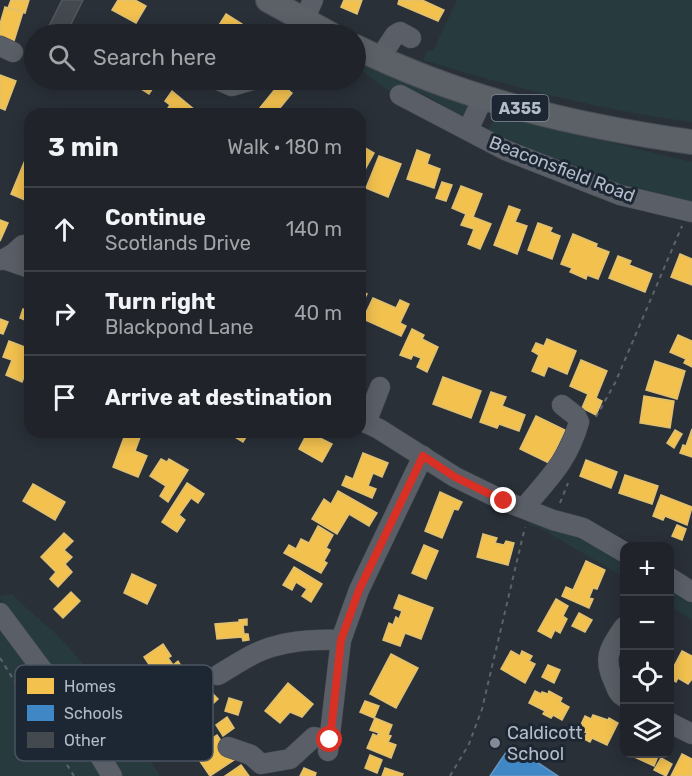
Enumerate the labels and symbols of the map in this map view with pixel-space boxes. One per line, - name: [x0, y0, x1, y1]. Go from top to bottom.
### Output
- road number: A355: [492, 95, 548, 121]
- street label: Beaconsfield Road: [486, 131, 638, 207]
- route end: [490, 487, 516, 513]
- legend: [15, 665, 213, 761]
- text: Homes: [64, 677, 116, 696]
- text: Schools: [64, 704, 123, 723]
- place label: Caldicott School: [507, 722, 583, 765]
- route start: [316, 726, 342, 752]
- text: Other: [64, 731, 106, 750]
- marker: Caldicott School: [488, 736, 502, 750]

